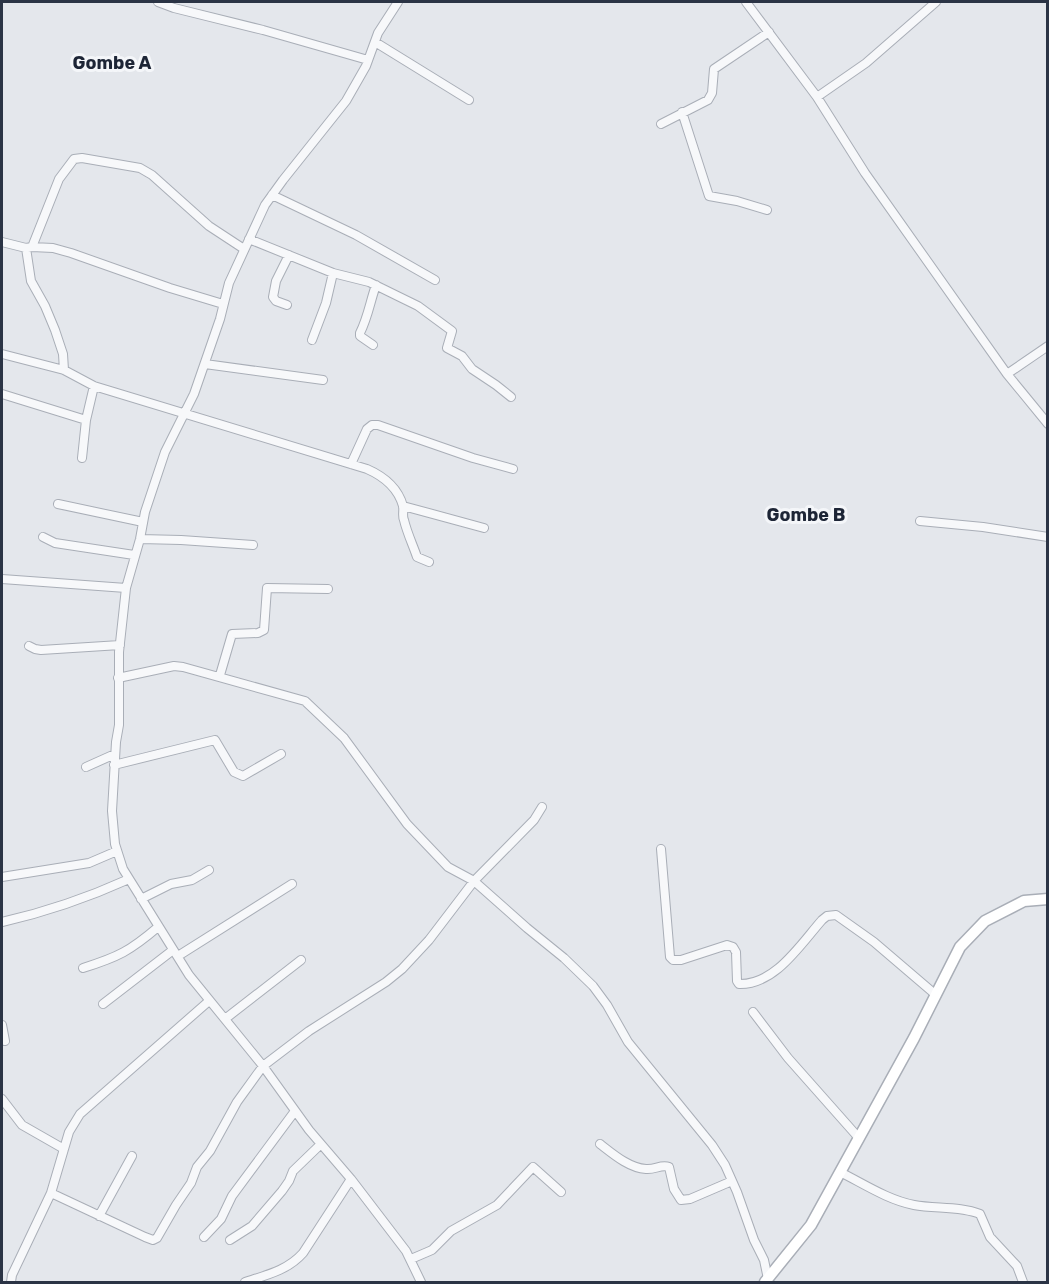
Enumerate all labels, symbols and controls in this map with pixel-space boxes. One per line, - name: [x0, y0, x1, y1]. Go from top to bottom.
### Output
- district label: Gombe A: [73, 52, 151, 74]
- district label: Gombe B: [766, 504, 846, 526]

